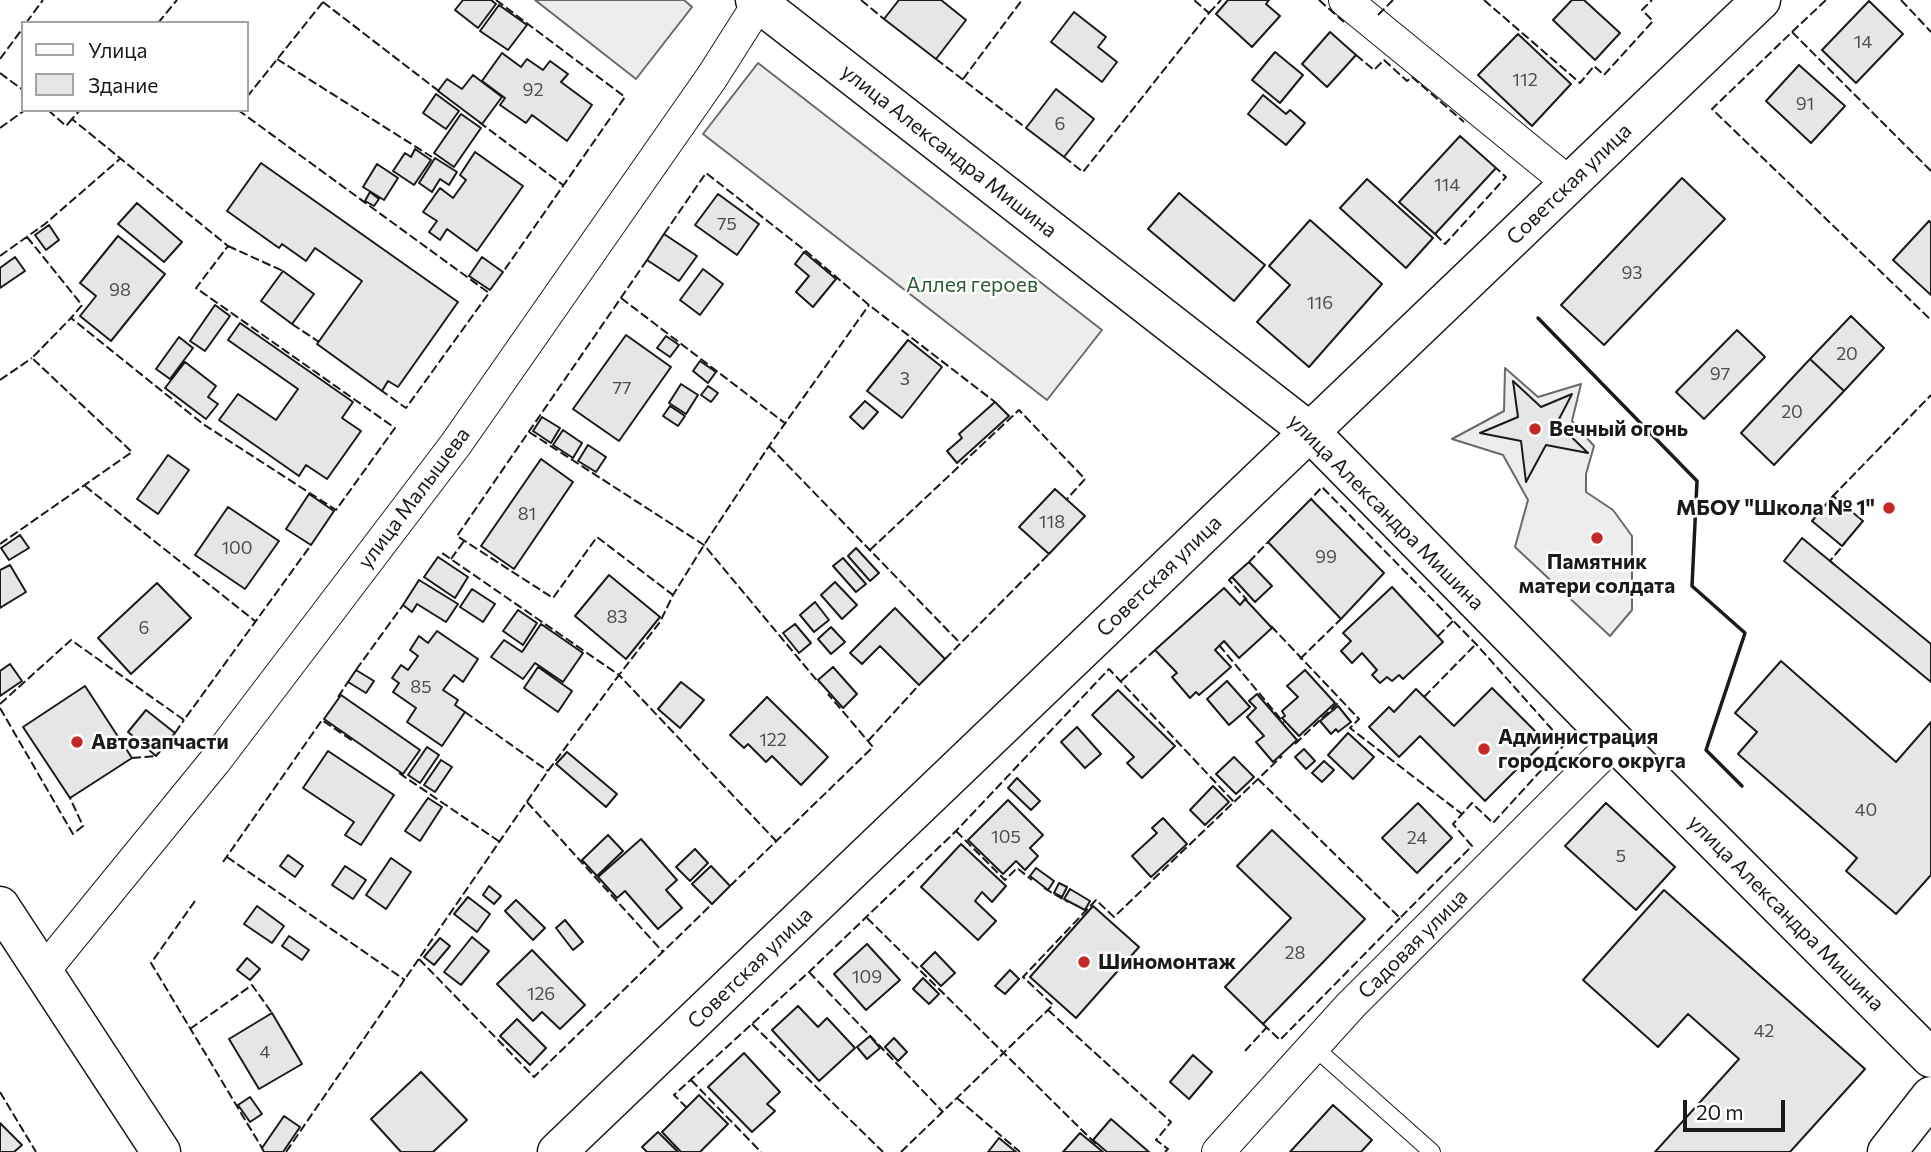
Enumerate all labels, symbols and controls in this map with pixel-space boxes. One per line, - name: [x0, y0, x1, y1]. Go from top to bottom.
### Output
- legend: [21, 21, 248, 112]
- house number: 14: [1854, 31, 1872, 53]
- text: Улица: [88, 37, 147, 62]
- street label: улица Александра Мишина: [836, 59, 1062, 243]
- house number: 112: [1512, 69, 1538, 91]
- text: Здание: [88, 72, 158, 97]
- house number: 92: [523, 79, 543, 101]
- house number: 91: [1796, 93, 1814, 115]
- house number: 6: [1055, 113, 1065, 135]
- street label: Советская улица: [1501, 118, 1637, 250]
- house number: 114: [1434, 174, 1460, 196]
- house number: 75: [717, 213, 737, 235]
- house number: 93: [1621, 262, 1643, 284]
- park label: Аллея героев: [906, 272, 1038, 298]
- house number: 98: [109, 279, 131, 301]
- house number: 116: [1307, 292, 1333, 314]
- house number: 20: [1836, 343, 1858, 365]
- house number: 97: [1710, 363, 1730, 385]
- house number: 3: [900, 368, 910, 390]
- house number: 77: [612, 377, 632, 399]
- house number: 20: [1781, 401, 1803, 423]
- street label: улица Александра Мишина: [1283, 409, 1489, 615]
- place label: Вечный огонь: [1549, 416, 1688, 442]
- marker: Вечный огонь: [1527, 421, 1543, 437]
- street label: улица Малышева: [353, 422, 475, 574]
- place label: МБОУ "Школа № 1": [1676, 495, 1875, 521]
- marker: МБОУ "Школа № 1": [1881, 500, 1897, 516]
- house number: 81: [518, 503, 536, 525]
- street label: Советская улица: [1091, 510, 1227, 642]
- house number: 118: [1039, 511, 1065, 533]
- marker: Памятник матери солдата: [1589, 530, 1605, 546]
- house number: 100: [221, 537, 253, 559]
- house number: 99: [1315, 546, 1337, 568]
- place label: Памятник матери солдата: [1519, 549, 1675, 599]
- house number: 83: [606, 606, 628, 628]
- house number: 6: [139, 617, 149, 639]
- house number: 85: [410, 676, 432, 698]
- place label: Администрация городского округа: [1498, 724, 1686, 774]
- place label: Автозапчасти: [91, 729, 229, 755]
- house number: 122: [759, 729, 787, 751]
- marker: Автозапчасти: [69, 734, 85, 750]
- marker: Администрация городского округа: [1476, 741, 1492, 757]
- house number: 40: [1855, 799, 1877, 821]
- street label: улица Александра Мишина: [1683, 810, 1889, 1016]
- house number: 105: [991, 826, 1021, 848]
- house number: 24: [1407, 827, 1427, 849]
- house number: 5: [1616, 845, 1626, 867]
- street label: Садовая улица: [1353, 884, 1473, 1004]
- street label: Советская улица: [682, 902, 818, 1034]
- house number: 28: [1285, 942, 1305, 964]
- place label: Шиномонтаж: [1098, 949, 1236, 975]
- marker: Шиномонтаж: [1076, 954, 1092, 970]
- house number: 109: [852, 966, 882, 988]
- house number: 126: [527, 983, 555, 1005]
- house number: 42: [1754, 1020, 1774, 1042]
- house number: 4: [260, 1041, 270, 1063]
- scale bar: [1686, 1086, 1787, 1130]
- text: 20 m: [1696, 1099, 1744, 1124]

